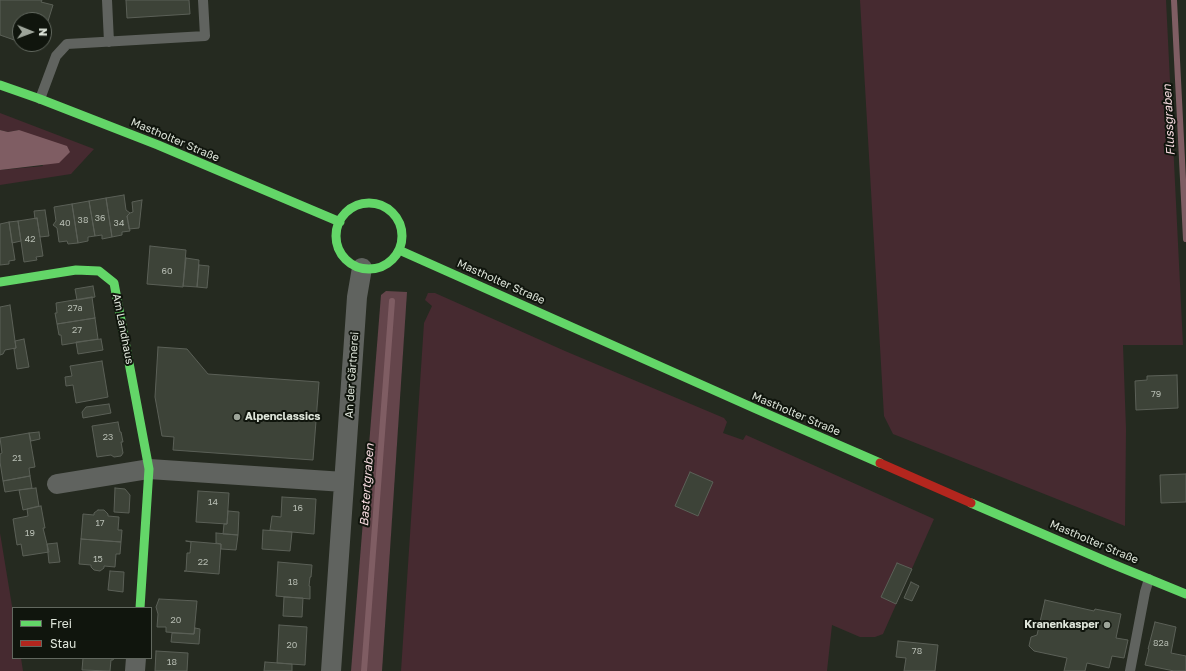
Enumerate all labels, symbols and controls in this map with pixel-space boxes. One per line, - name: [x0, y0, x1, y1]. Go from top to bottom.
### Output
- north arrow: [12, 12, 52, 52]
- text: N: [37, 28, 50, 37]
- water label: Flussgraben: [1160, 84, 1178, 156]
- street label: Mastholter Straße: [129, 115, 221, 165]
- house number: 36: [95, 213, 105, 223]
- house number: 38: [78, 215, 88, 225]
- house number: 40: [59, 218, 71, 228]
- house number: 34: [114, 218, 124, 228]
- house number: 42: [25, 234, 35, 244]
- street label: Mastholter Straße: [455, 257, 547, 307]
- house number: 60: [161, 266, 173, 276]
- street label: Am Landhaus: [110, 293, 136, 365]
- house number: 27a: [67, 303, 83, 313]
- house number: 27: [72, 325, 82, 335]
- street label: An der Gärtnerei: [342, 331, 362, 419]
- street label: Mastholter Straße: [750, 389, 842, 439]
- house number: 79: [1151, 389, 1161, 399]
- place label: Alpenclassics: [245, 410, 321, 424]
- marker: Alpenclassics: [232, 412, 242, 422]
- house number: 23: [103, 432, 113, 442]
- water label: Bastertgraben: [357, 443, 377, 527]
- house number: 21: [12, 453, 22, 463]
- house number: 14: [208, 497, 218, 507]
- house number: 16: [293, 503, 303, 513]
- street label: Mastholter Straße: [1048, 517, 1140, 567]
- house number: 17: [95, 518, 105, 528]
- house number: 19: [25, 528, 35, 538]
- house number: 15: [93, 554, 103, 564]
- house number: 22: [198, 557, 208, 567]
- house number: 18: [288, 577, 298, 587]
- legend: [12, 607, 152, 659]
- house number: 20: [171, 615, 181, 625]
- text: Frei: [50, 616, 72, 631]
- place label: Kranenkasper: [1024, 618, 1099, 632]
- marker: Kranenkasper: [1102, 620, 1112, 630]
- text: Stau: [50, 636, 76, 651]
- house number: 82a: [1153, 638, 1169, 648]
- house number: 20: [287, 640, 297, 650]
- house number: 78: [912, 646, 922, 656]
- house number: 18: [167, 657, 177, 667]

